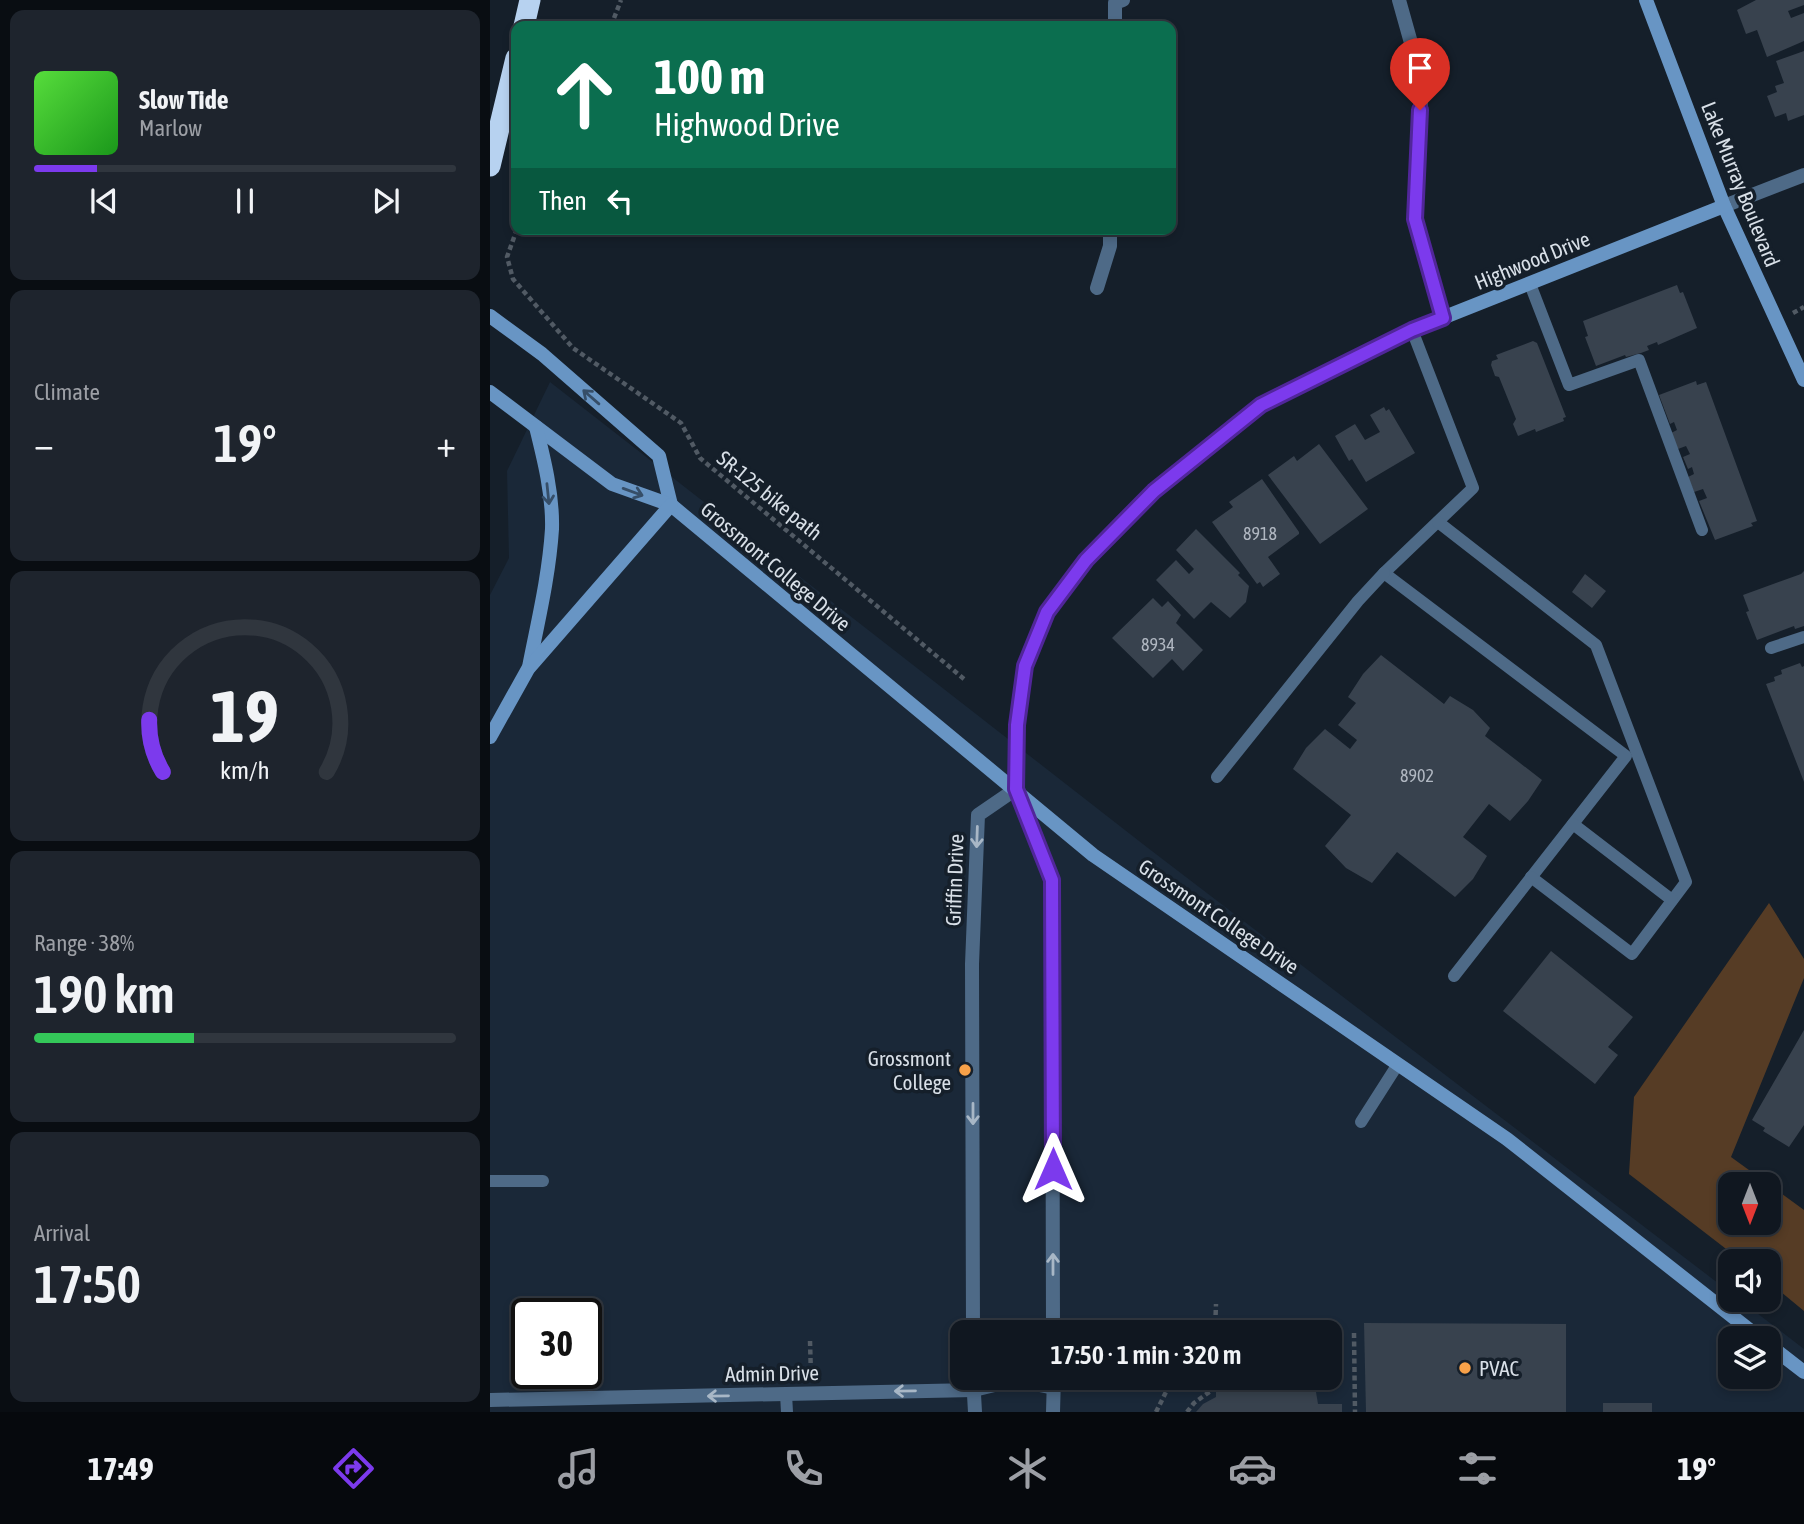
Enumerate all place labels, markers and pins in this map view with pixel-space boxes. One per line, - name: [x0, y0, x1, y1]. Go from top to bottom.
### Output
- pin: [1390, 38, 1450, 110]
- place label: Grossmont College: [868, 1046, 951, 1094]
- marker: Grossmont College: [957, 1062, 973, 1078]
- place label: PVAC: [1479, 1356, 1519, 1380]
- marker: PVAC: [1457, 1360, 1473, 1376]

